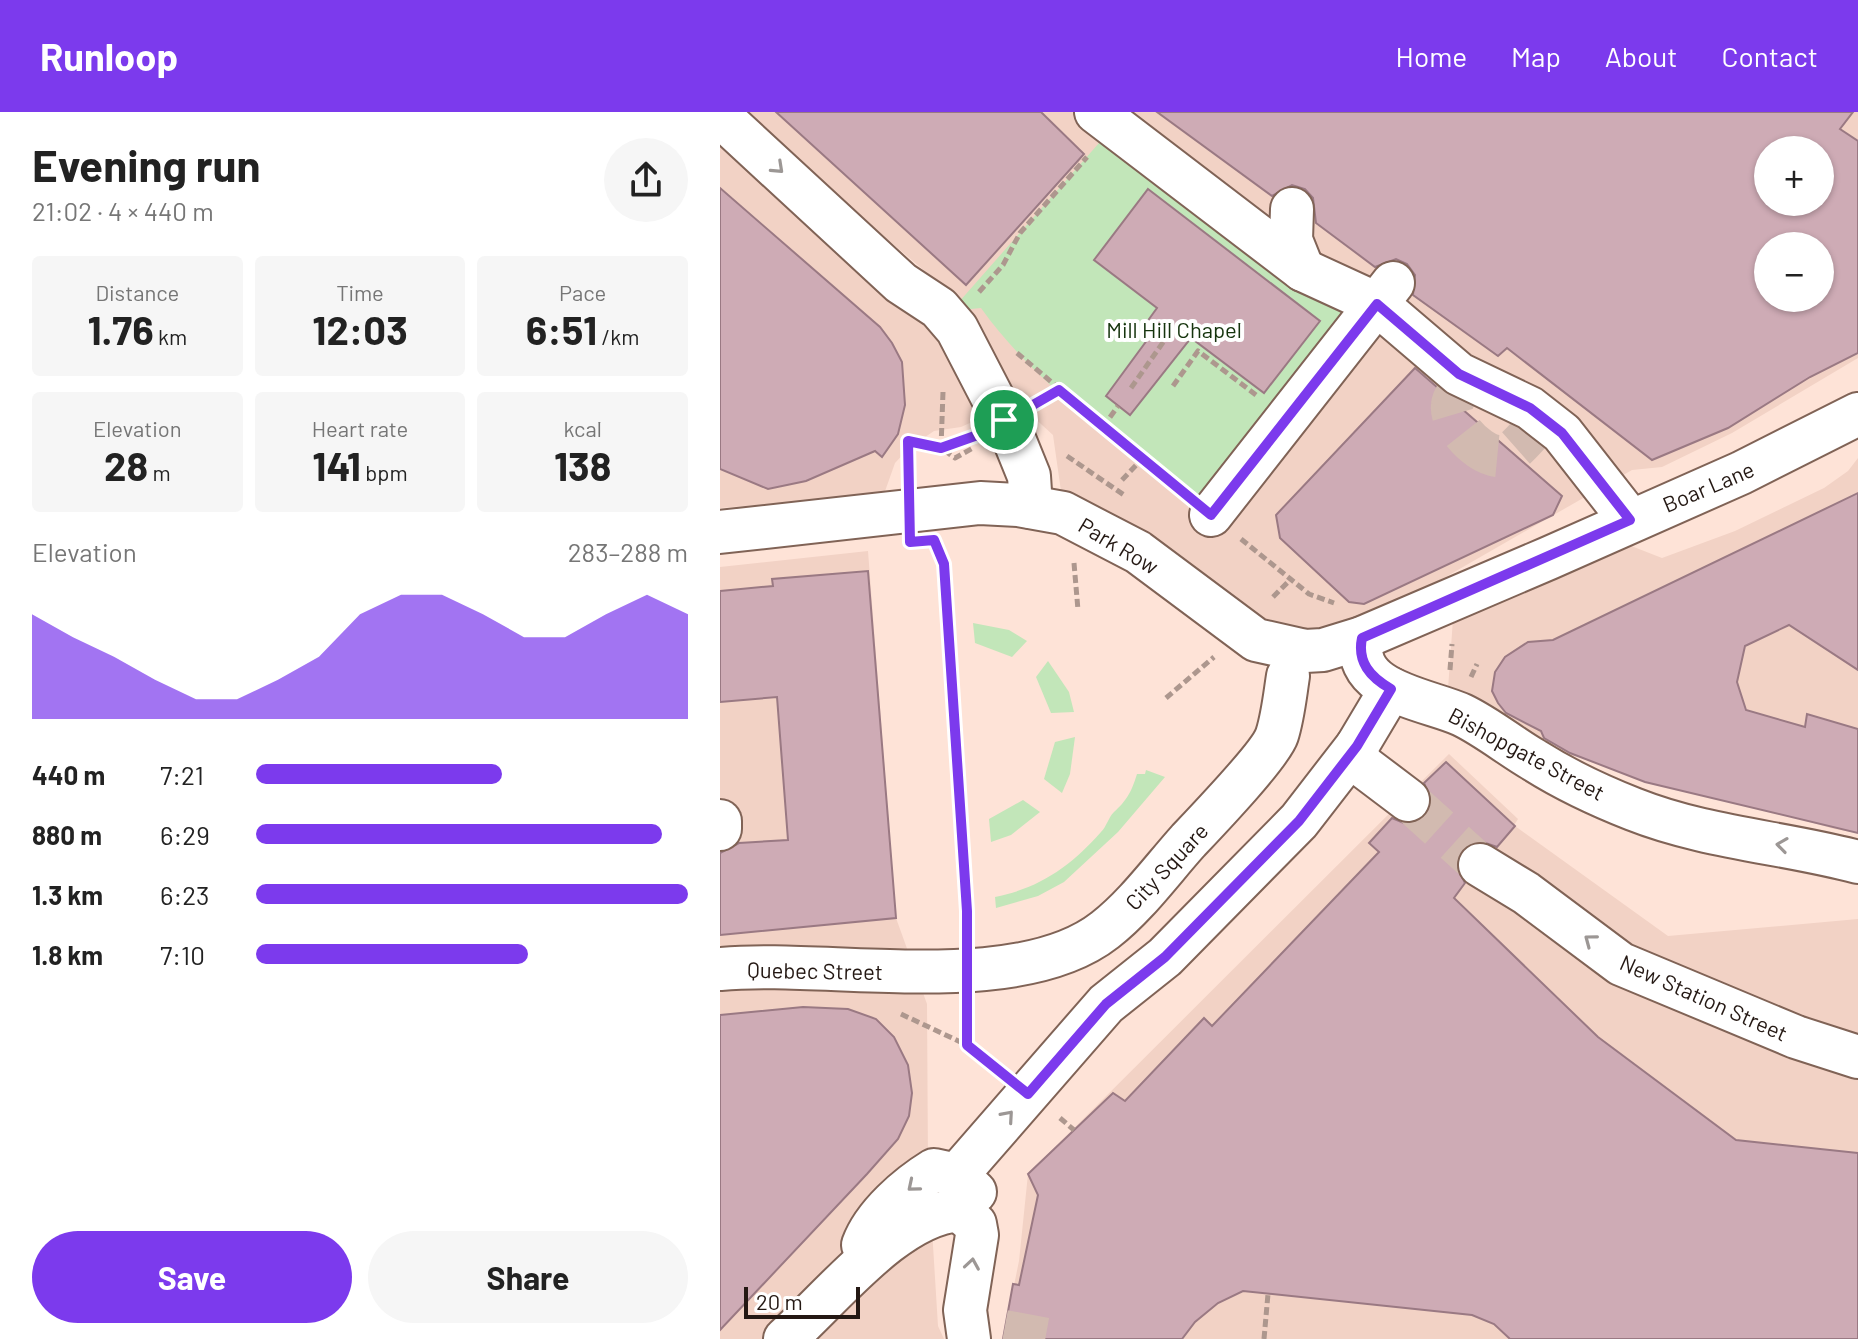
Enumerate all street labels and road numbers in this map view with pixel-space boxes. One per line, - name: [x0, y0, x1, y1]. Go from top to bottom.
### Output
- street label: Boar Lane: [1658, 455, 1758, 517]
- street label: Park Row: [1074, 511, 1164, 579]
- street label: Bishopgate Street: [1445, 701, 1609, 805]
- street label: City Square: [1119, 817, 1213, 915]
- street label: New Station Street: [1616, 948, 1792, 1046]
- street label: Quebec Street: [747, 956, 883, 984]

